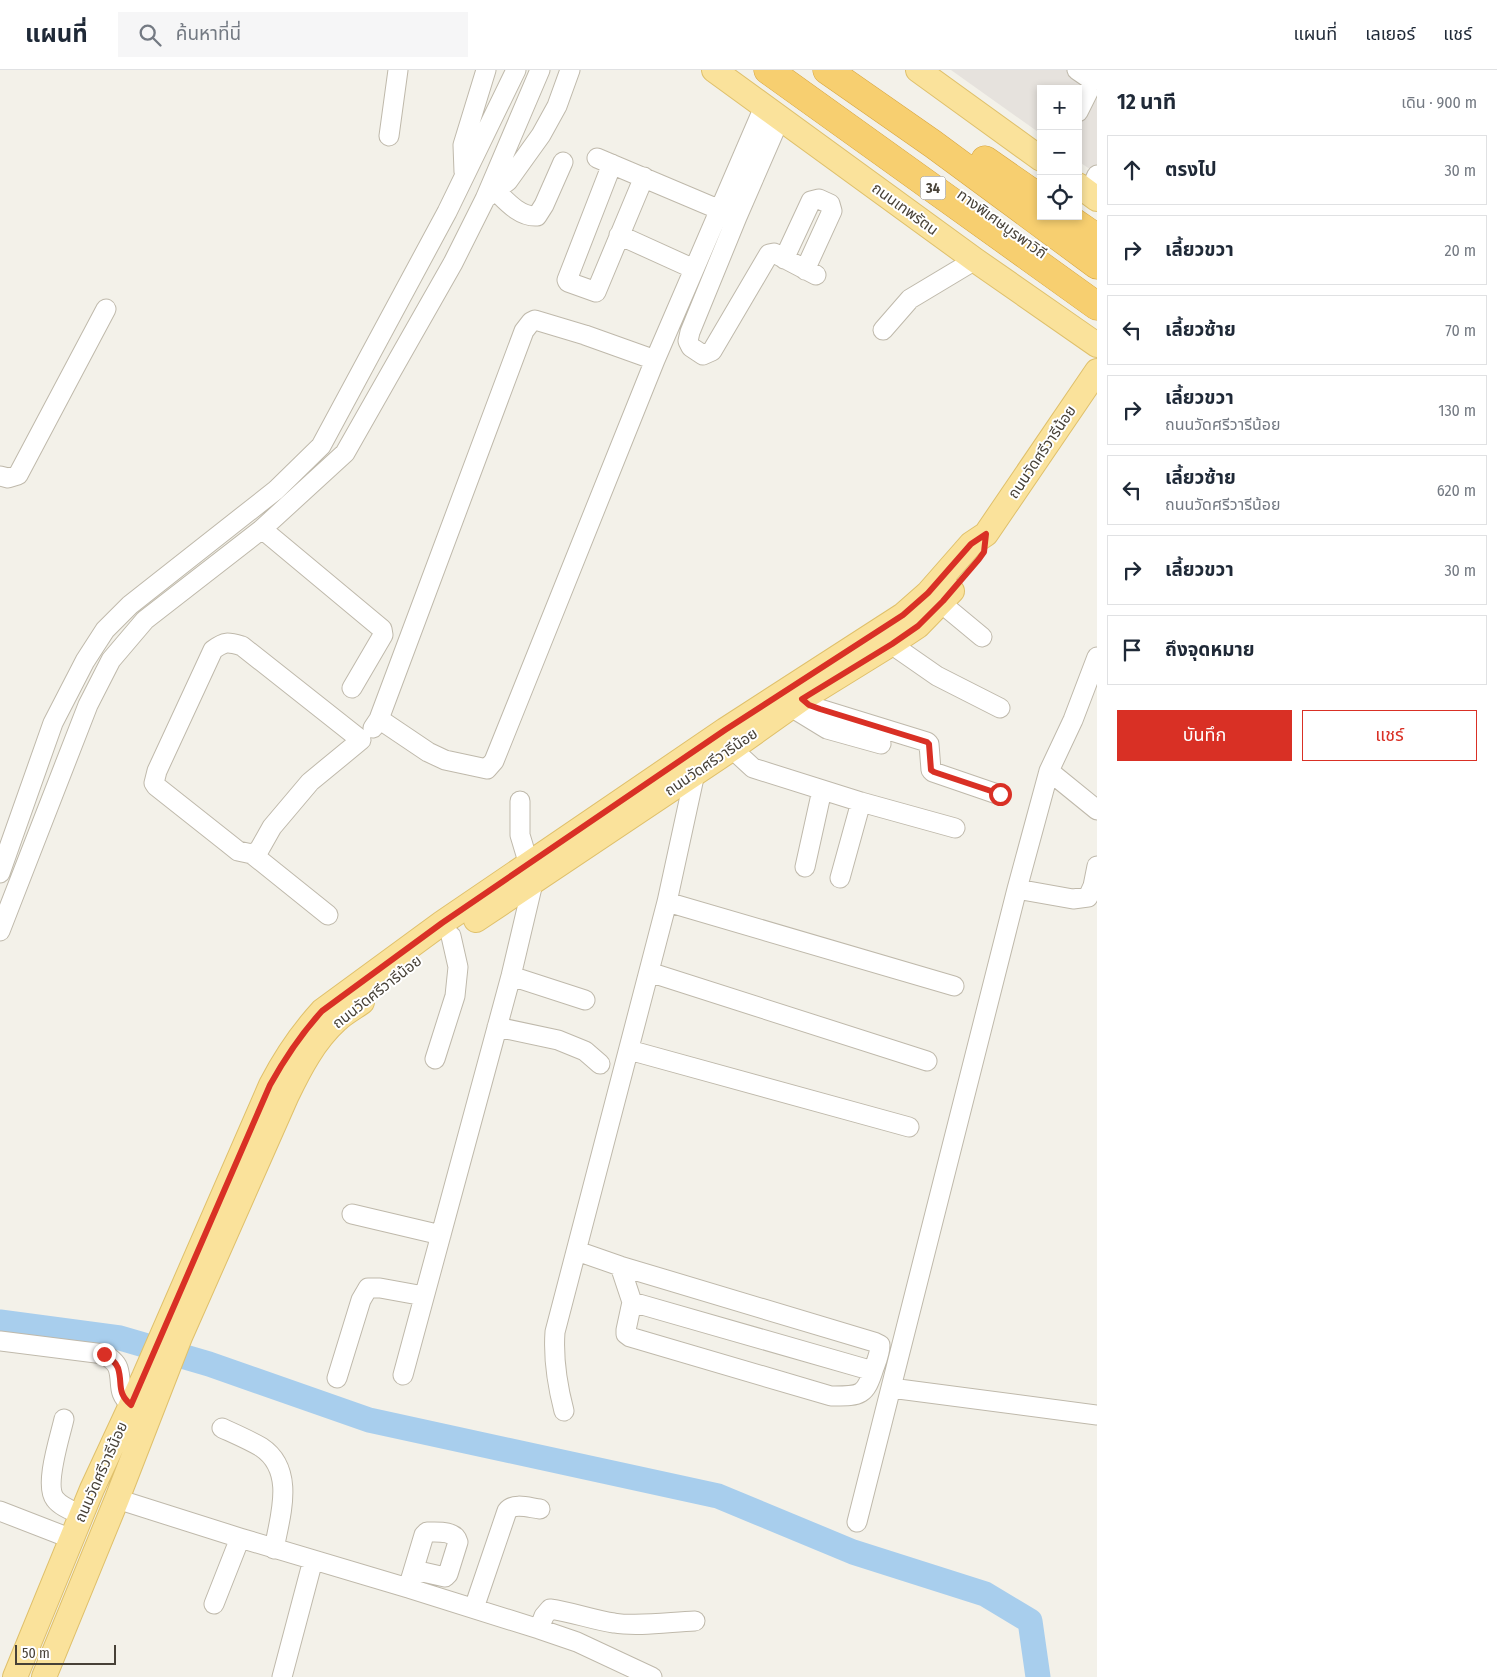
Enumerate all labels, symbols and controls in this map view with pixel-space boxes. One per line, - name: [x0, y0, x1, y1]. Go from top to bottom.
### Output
- search box: [118, 12, 468, 57]
- text: แผนที่: [25, 20, 88, 48]
- icon: search: [136, 21, 164, 49]
- text: ค้นหาที่นี่: [176, 22, 241, 45]
- text: แผนที่: [1293, 23, 1337, 45]
- text: เลเยอร์: [1365, 23, 1415, 45]
- text: แชร์: [1443, 23, 1472, 45]
- map controls: [1037, 85, 1082, 220]
- button: +: [1037, 85, 1082, 130]
- text: 12 นาที: [1117, 89, 1176, 115]
- text: เดิน · 900 m: [1401, 93, 1477, 112]
- button: −: [1037, 130, 1082, 175]
- icon: ahead: [1118, 156, 1146, 184]
- text: ตรงไป: [1165, 158, 1217, 181]
- text: 30 m: [1444, 161, 1476, 180]
- button: locate: [1037, 175, 1082, 220]
- road number: 34: [920, 176, 946, 200]
- street label: ถนนเทพรัตน: [868, 179, 942, 239]
- street label: ทางพิเศษบูรพาวิถี: [954, 185, 1050, 263]
- icon: right: [1118, 236, 1146, 264]
- text: เลี้ยวขวา: [1165, 238, 1234, 261]
- text: 20 m: [1445, 241, 1476, 260]
- icon: left: [1118, 316, 1146, 344]
- text: เลี้ยวซ้าย: [1165, 318, 1236, 341]
- text: 70 m: [1445, 321, 1476, 340]
- text: เลี้ยวขวา: [1165, 386, 1234, 409]
- icon: right: [1118, 396, 1146, 424]
- text: 130 m: [1438, 401, 1476, 420]
- street label: ถนนวัดศรีวารีน้อย: [1004, 402, 1080, 502]
- text: ถนนวัดศรีวารีน้อย: [1165, 415, 1281, 434]
- text: เลี้ยวซ้าย: [1165, 466, 1236, 489]
- icon: left: [1118, 476, 1146, 504]
- text: 620 m: [1437, 481, 1476, 500]
- text: ถนนวัดศรีวารีน้อย: [1165, 495, 1281, 514]
- icon: right: [1118, 556, 1146, 584]
- text: เลี้ยวขวา: [1165, 558, 1234, 581]
- text: 30 m: [1444, 561, 1476, 580]
- icon: arrive: [1118, 636, 1146, 664]
- text: ถึงจุดหมาย: [1165, 638, 1255, 661]
- button: บันทึก: [1117, 710, 1292, 761]
- button: แชร์: [1302, 710, 1477, 761]
- street label: ถนนวัดศรีวารีน้อย: [661, 724, 761, 800]
- route start: [989, 783, 1012, 806]
- street label: ถนนวัดศรีวารีน้อย: [329, 952, 425, 1032]
- route end: [93, 1343, 116, 1366]
- street label: ถนนวัดศรีวารีน้อย: [71, 1419, 131, 1525]
- scale bar: [15, 1642, 116, 1665]
- text: 50 m: [22, 1645, 50, 1662]

